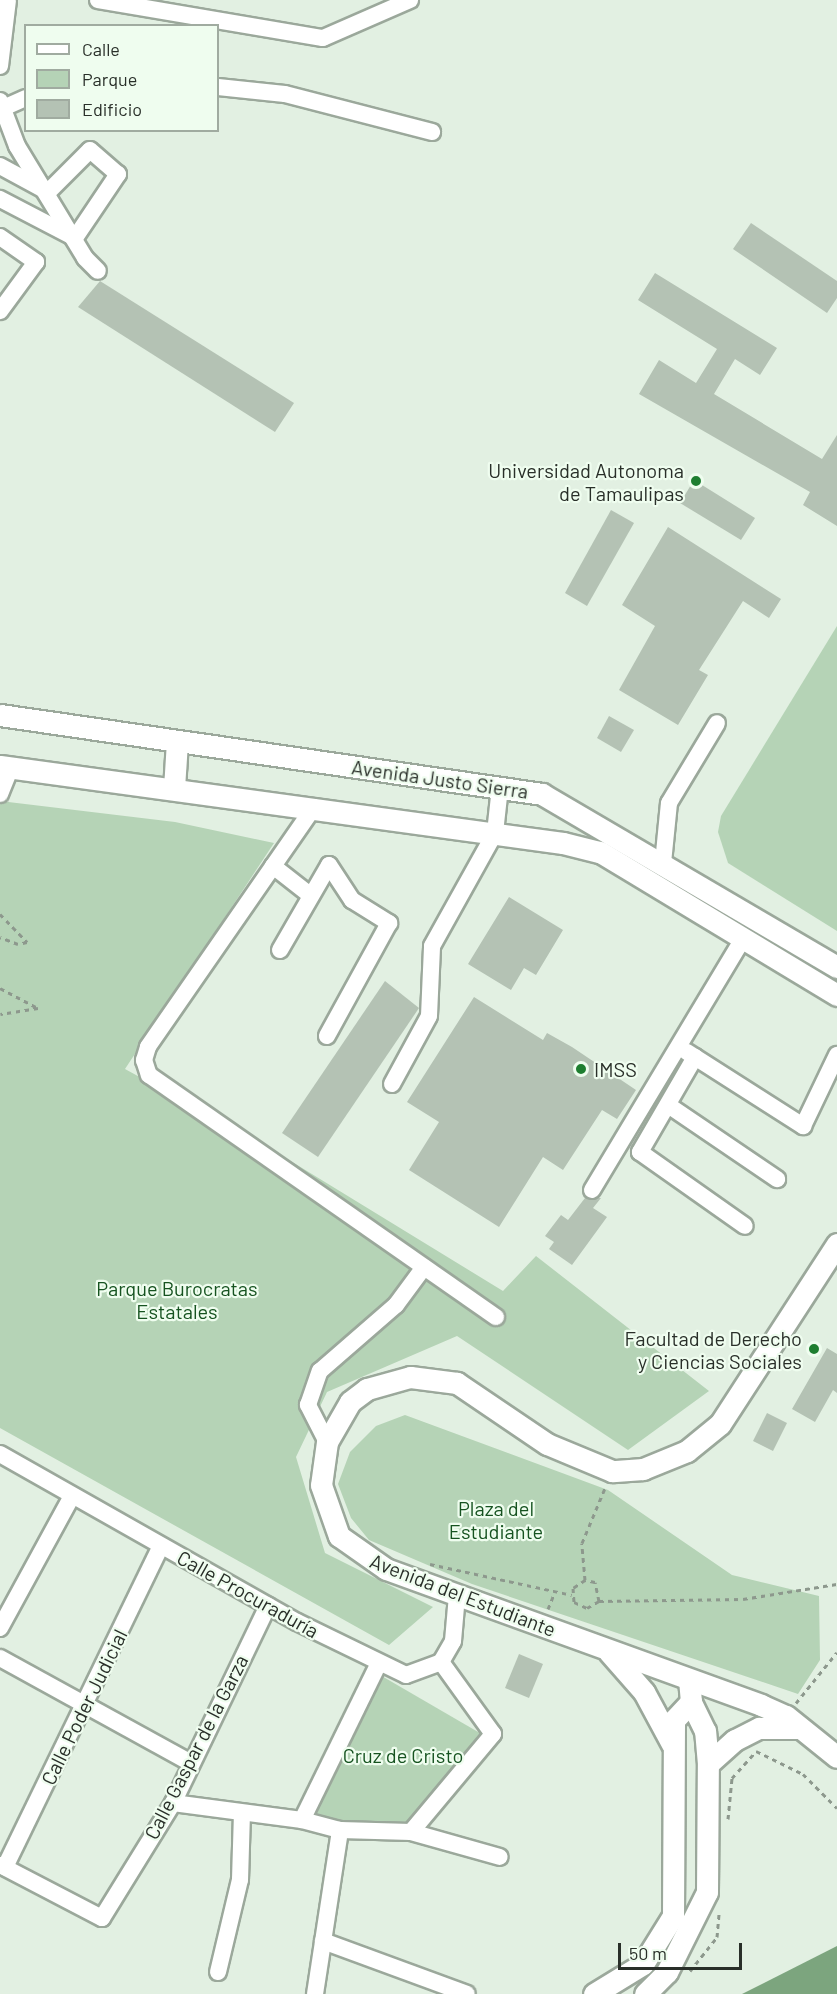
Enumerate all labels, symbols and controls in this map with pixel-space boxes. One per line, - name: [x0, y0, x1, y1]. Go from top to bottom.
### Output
- legend: [24, 24, 219, 132]
- text: Calle: [82, 38, 120, 60]
- text: Parque: [82, 68, 137, 90]
- text: Edificio: [82, 98, 142, 120]
- place label: Universidad Autonoma de Tamaulipas: [488, 458, 684, 505]
- marker: Universidad Autonoma de Tamaulipas: [689, 474, 703, 488]
- street label: Avenida Justo Sierra: [350, 755, 530, 803]
- place label: IMSS: [594, 1057, 637, 1081]
- marker: IMSS: [572, 1060, 590, 1078]
- park label: Parque Burocratas Estatales: [96, 1276, 258, 1323]
- place label: Facultad de Derecho y Ciencias Sociales: [625, 1326, 802, 1373]
- marker: Facultad de Derecho y Ciencias Sociales: [807, 1342, 821, 1356]
- park label: Plaza del Estudiante: [449, 1496, 543, 1543]
- street label: Calle Procuraduría: [173, 1545, 323, 1643]
- street label: Avenida del Estudiante: [367, 1549, 559, 1641]
- street label: Calle Poder Judicial: [36, 1625, 132, 1789]
- street label: Calle Gaspar de la Garza: [139, 1651, 253, 1843]
- park label: Cruz de Cristo: [343, 1743, 463, 1767]
- scale bar: [621, 1931, 746, 1969]
- text: 50 m: [629, 1942, 667, 1964]

